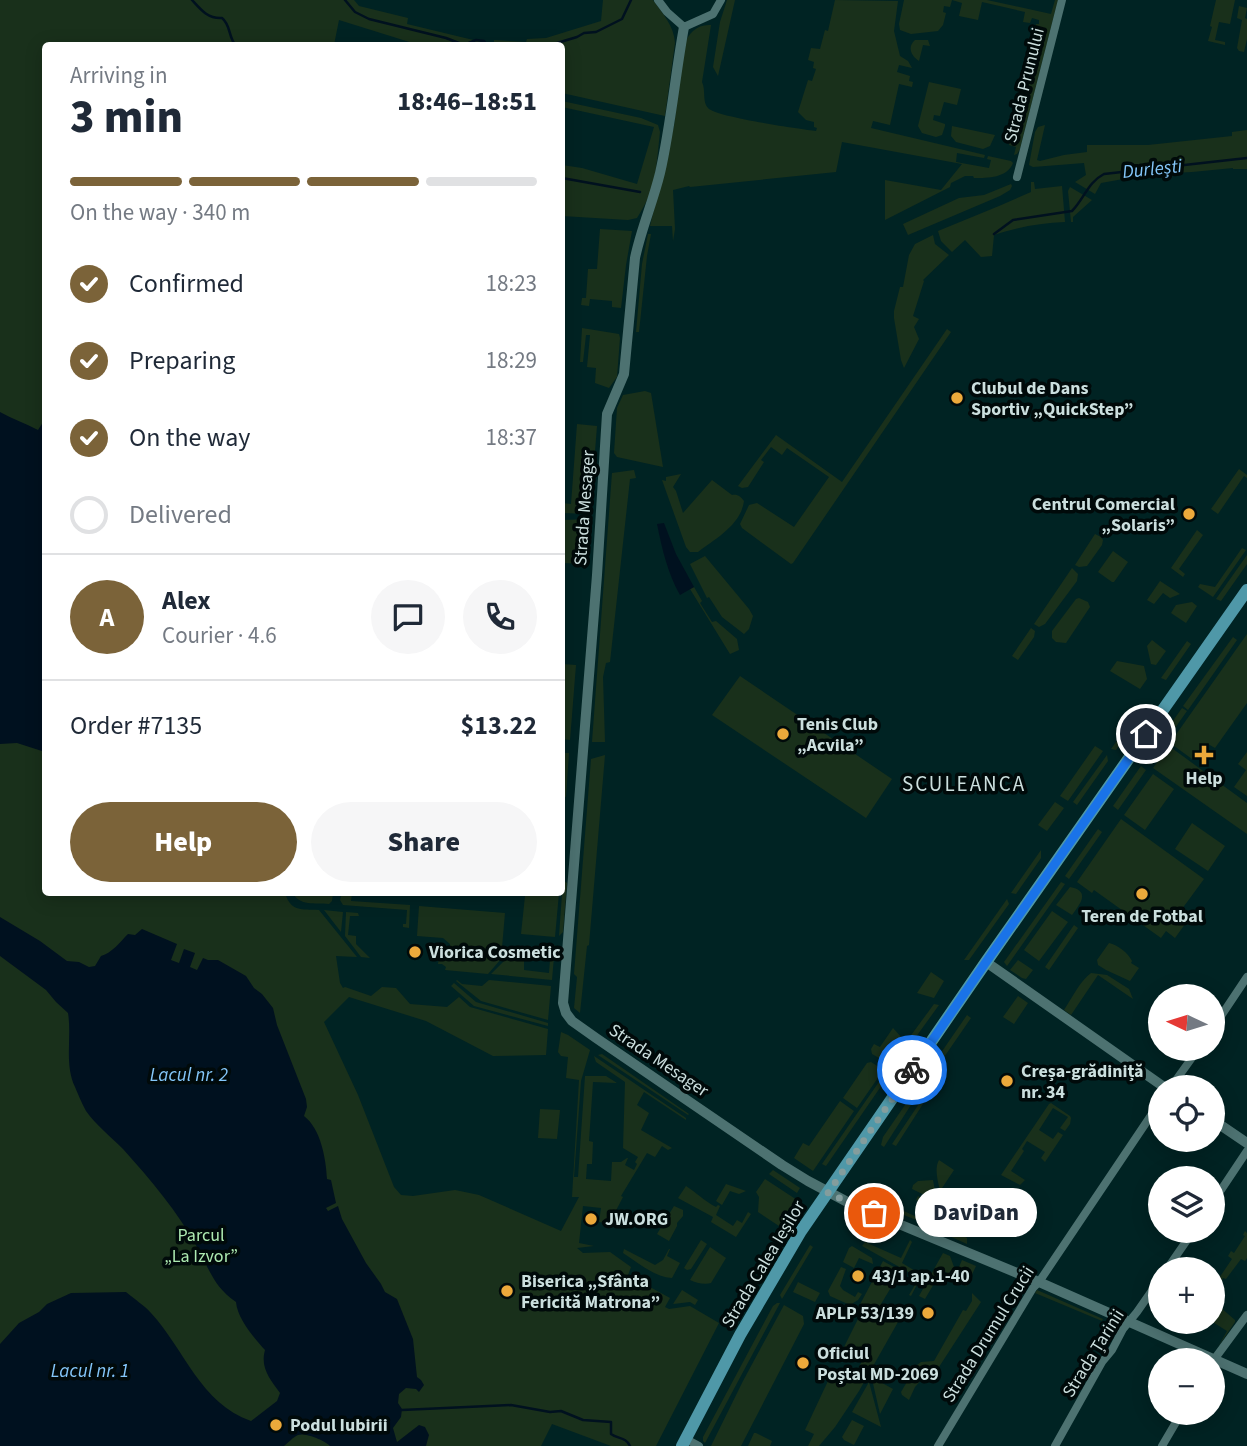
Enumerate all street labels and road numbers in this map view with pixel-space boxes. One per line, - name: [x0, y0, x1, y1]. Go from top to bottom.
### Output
- street label: Strada Prunului: [998, 25, 1051, 145]
- street label: Strada Mesager: [568, 449, 601, 566]
- street label: Strada Mesager: [604, 1018, 714, 1103]
- street label: Strada Calea Ieșilor: [716, 1195, 812, 1333]
- street label: Strada Drumul Crucii: [936, 1261, 1040, 1407]
- street label: Strada Țarinii: [1056, 1304, 1130, 1402]

